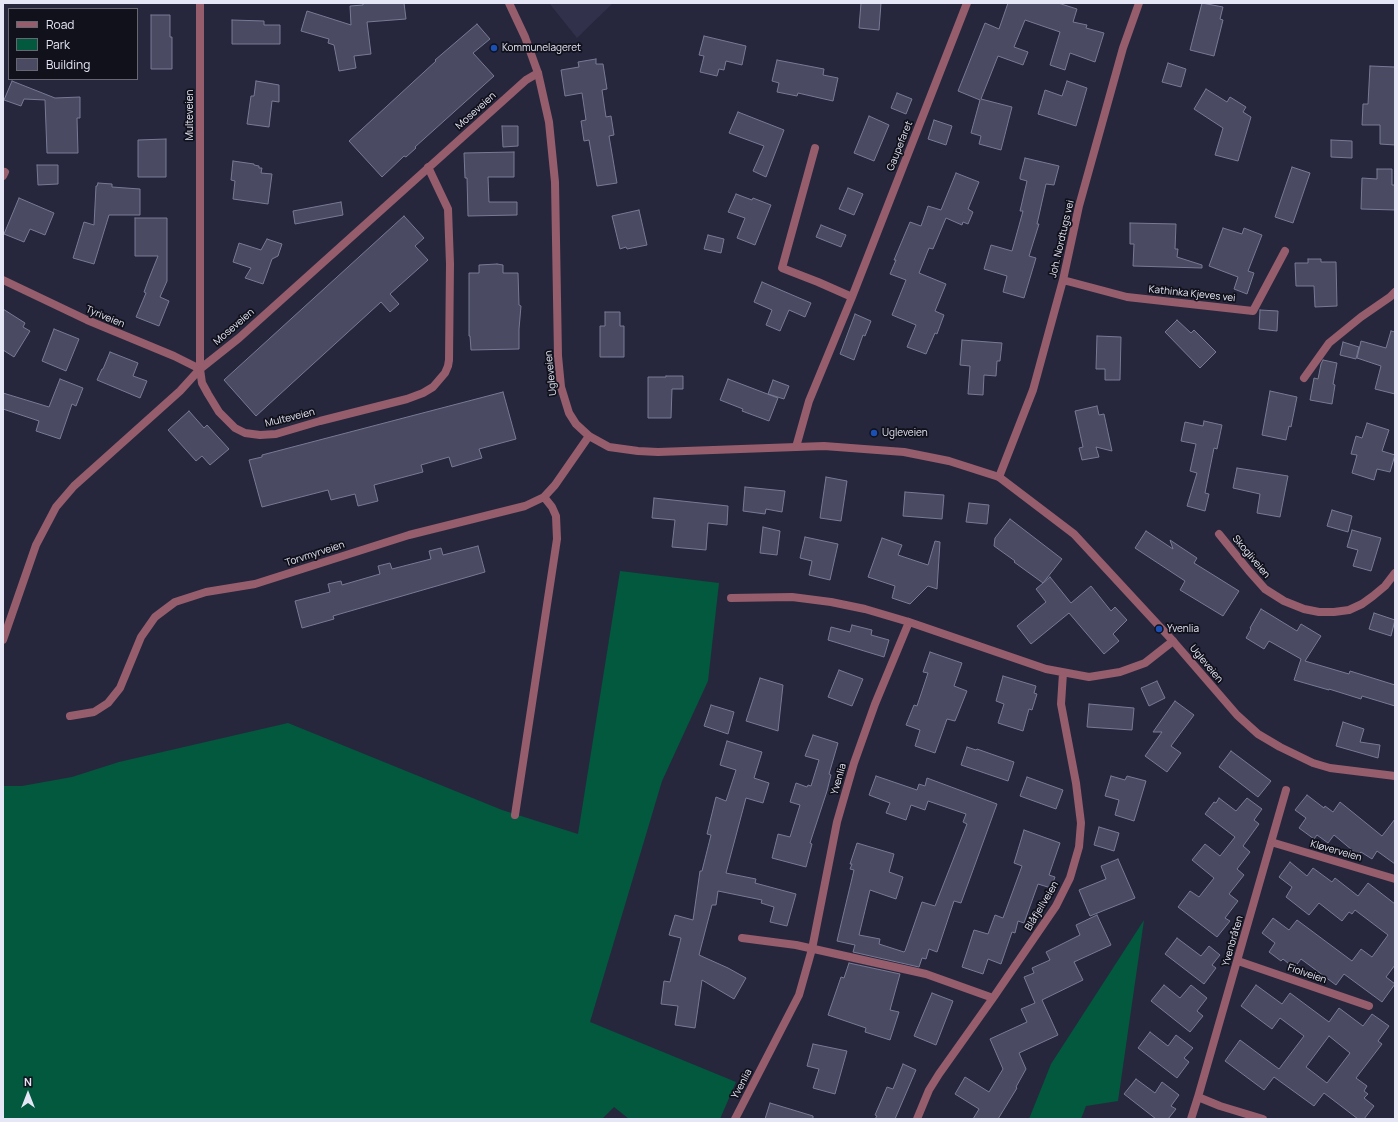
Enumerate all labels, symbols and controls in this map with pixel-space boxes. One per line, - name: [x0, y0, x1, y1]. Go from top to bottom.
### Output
- legend: [8, 8, 138, 80]
- text: Road: [46, 16, 74, 33]
- text: Park: [46, 36, 70, 53]
- place label: Kommunelageret: [502, 42, 581, 54]
- marker: Kommunelageret: [489, 43, 499, 53]
- text: Building: [46, 56, 90, 73]
- street label: Multeveien: [184, 90, 196, 140]
- street label: Moseveien: [453, 90, 499, 132]
- street label: Gaupefaret: [885, 119, 915, 173]
- street label: Joh. Nordtugs vei: [1047, 199, 1077, 279]
- street label: Kathinka Kjeves vei: [1148, 283, 1236, 305]
- street label: Tyriveien: [84, 303, 126, 331]
- street label: Moseveien: [211, 306, 257, 348]
- street label: Ugleveien: [543, 350, 559, 396]
- street label: Multeveien: [264, 406, 316, 430]
- place label: Ugleveien: [882, 427, 928, 439]
- marker: Ugleveien: [869, 428, 879, 438]
- street label: Skogliveien: [1230, 533, 1272, 581]
- street label: Torvmyrveien: [284, 539, 346, 569]
- place label: Yvenlia: [1167, 623, 1199, 635]
- marker: Yvenlia: [1154, 624, 1164, 634]
- street label: Ugleveien: [1187, 643, 1225, 685]
- street label: Yvenlia: [829, 762, 849, 796]
- street label: Kløverveien: [1309, 838, 1363, 864]
- street label: Blåfjellveien: [1023, 879, 1061, 933]
- street label: Yvenbråten: [1220, 914, 1246, 968]
- street label: Fiolveien: [1286, 962, 1328, 986]
- street label: Yvenlia: [729, 1067, 755, 1101]
- north arrow: [8, 1074, 48, 1114]
- text: N: [24, 1074, 32, 1089]

